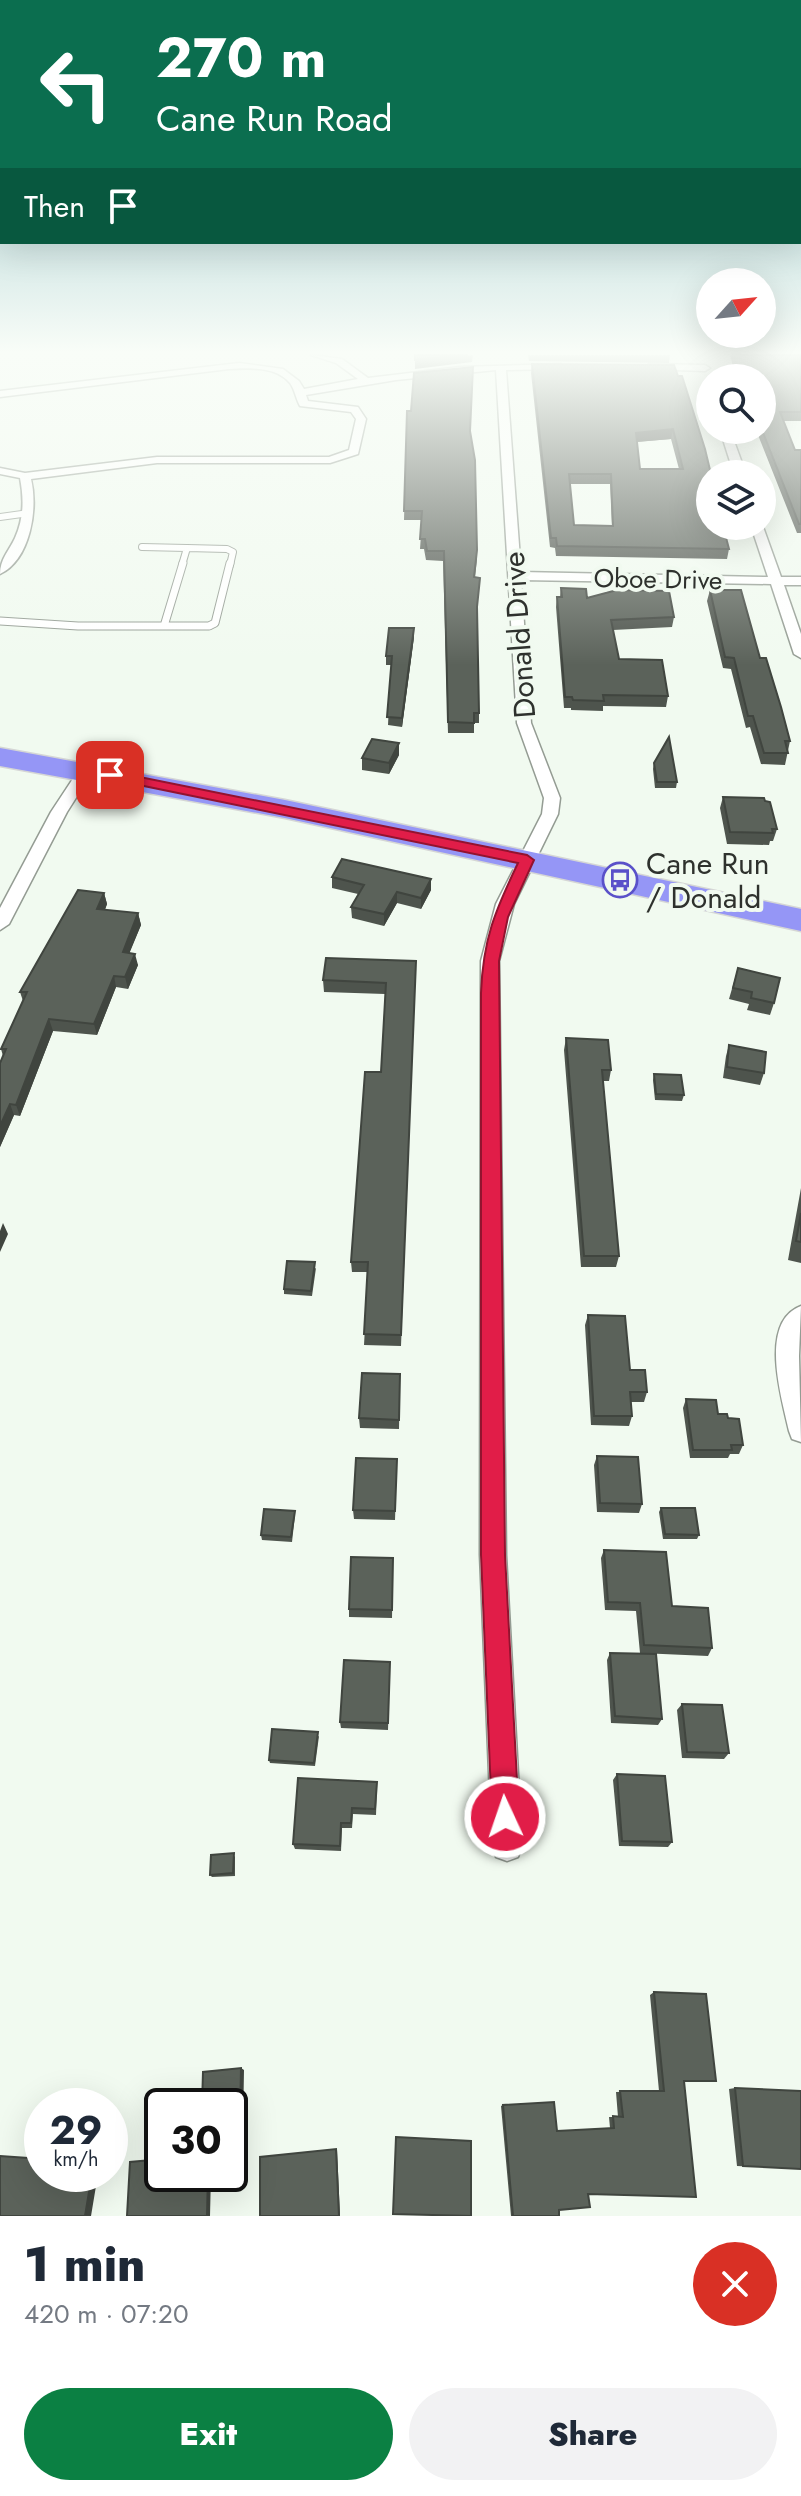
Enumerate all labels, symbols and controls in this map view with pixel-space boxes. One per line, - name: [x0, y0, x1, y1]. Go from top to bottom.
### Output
- text: 270 m: [156, 17, 326, 98]
- icon: left: [24, 32, 128, 136]
- text: Cane Run Road: [156, 92, 393, 144]
- icon: arrive: [101, 184, 145, 228]
- text: Then: [24, 185, 85, 228]
- north arrow: [696, 268, 776, 348]
- map controls: [696, 268, 776, 540]
- button: search: [696, 364, 776, 444]
- button: layers: [696, 460, 776, 540]
- street label: Donald Drive: [492, 550, 546, 720]
- street label: Oboe Drive: [593, 559, 723, 599]
- pin: [76, 741, 144, 809]
- icon: arrive: [88, 753, 132, 797]
- place label: Cane Run / Donald: [646, 842, 769, 919]
- bus stop icon: Cane Run / Donald: [601, 861, 639, 899]
- position arrow: [463, 1775, 547, 1859]
- speed limit sign: 30: [144, 2088, 248, 2192]
- text: 29: [50, 2101, 103, 2159]
- text: km/h: [53, 2145, 99, 2174]
- text: 1 min: [24, 2230, 145, 2299]
- button: close: [693, 2242, 777, 2326]
- text: 420 m · 07:20: [24, 2295, 188, 2333]
- button: Exit: [24, 2388, 393, 2480]
- button: Share: [409, 2388, 777, 2480]

